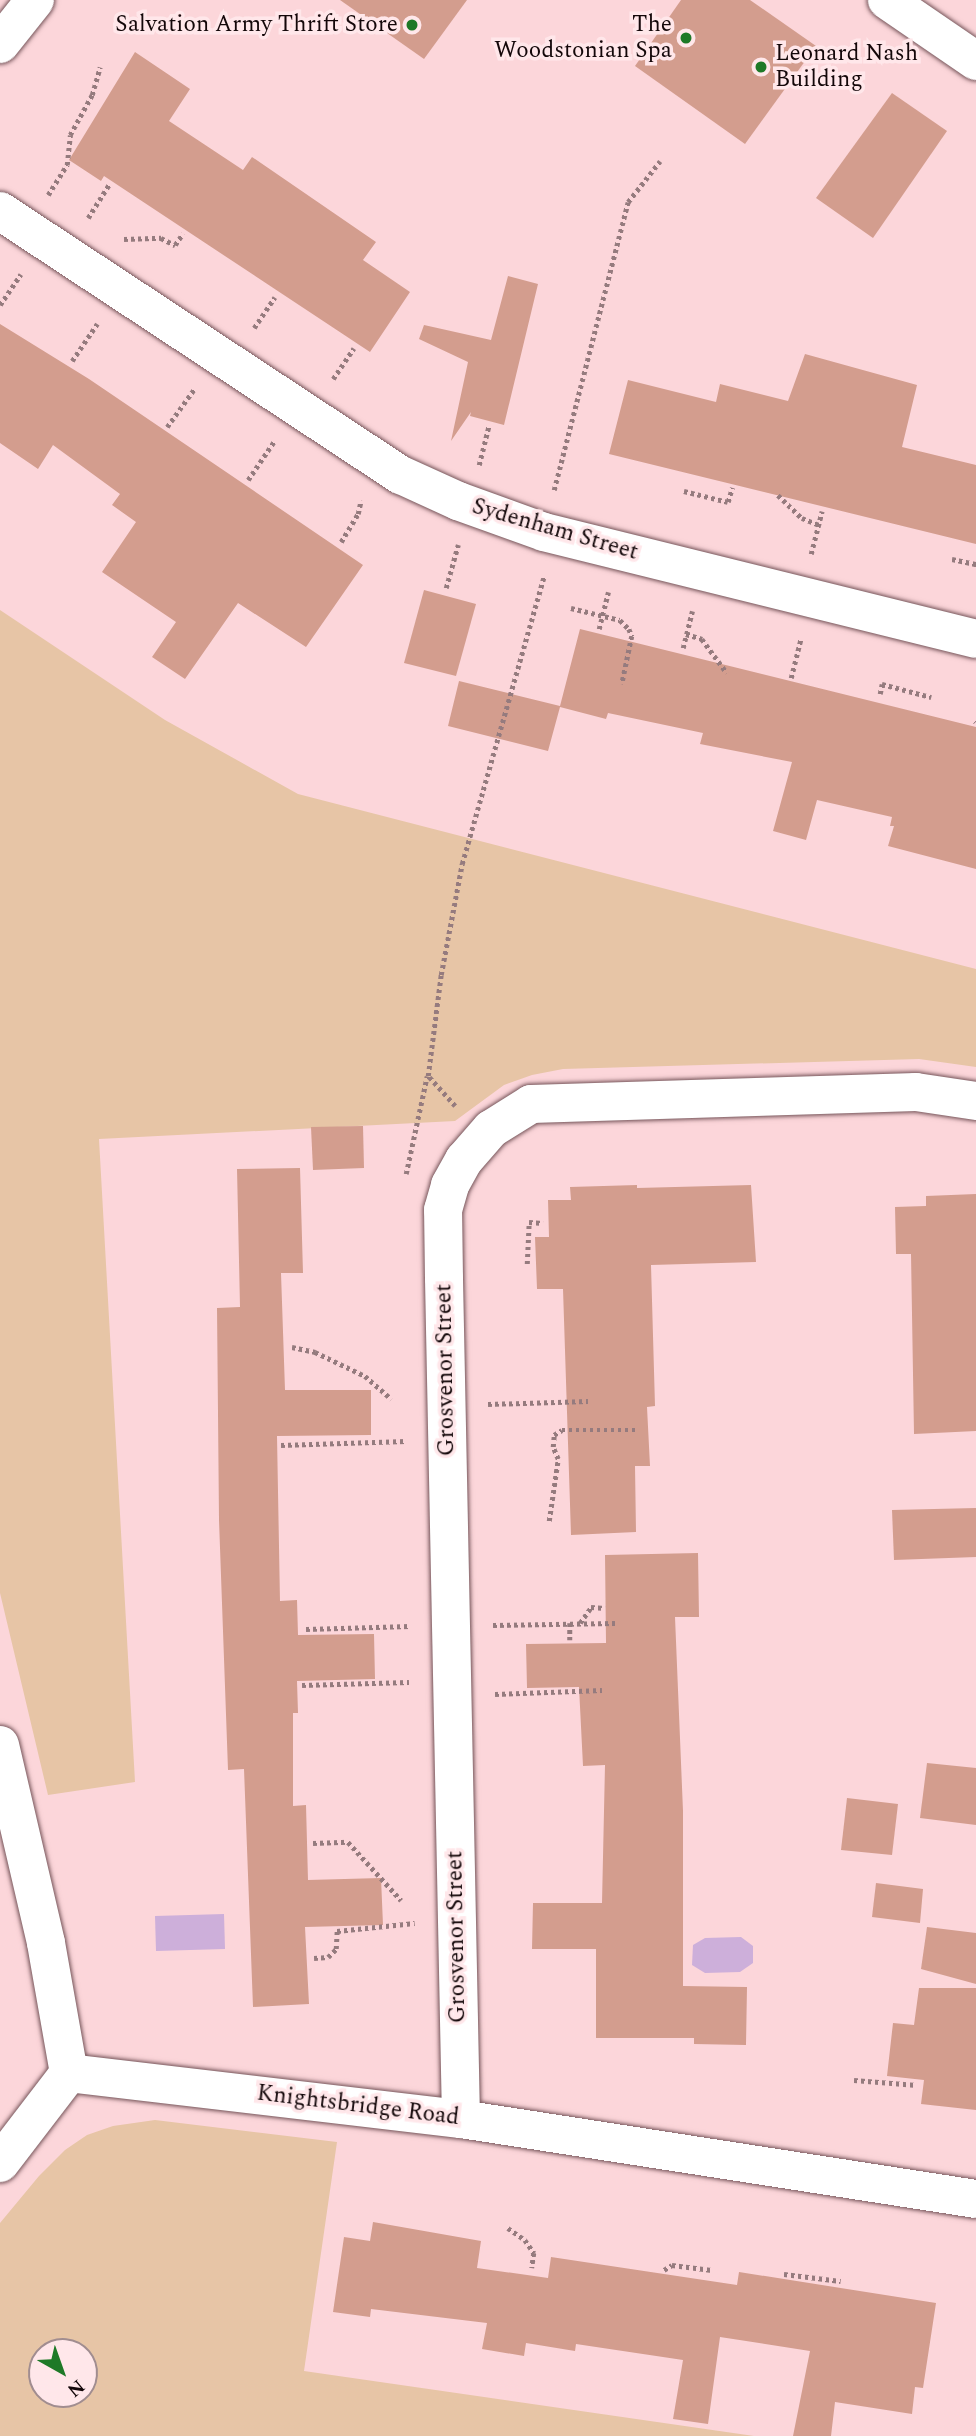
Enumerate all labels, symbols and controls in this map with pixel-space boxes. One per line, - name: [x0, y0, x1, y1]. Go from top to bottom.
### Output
- place label: Salvation Army Thrift Store: [115, 11, 398, 39]
- place label: The Woodstonian Spa: [494, 11, 672, 65]
- marker: Salvation Army Thrift Store: [404, 17, 420, 33]
- marker: The Woodstonian Spa: [678, 30, 694, 46]
- place label: Leonard Nash Building: [775, 40, 918, 94]
- marker: Leonard Nash Building: [753, 59, 769, 75]
- street label: Sydenham Street: [469, 493, 641, 567]
- street label: Grosvenor Street: [431, 1284, 461, 1456]
- street label: Grosvenor Street: [442, 1851, 472, 2023]
- street label: Knightsbridge Road: [255, 2080, 461, 2132]
- north arrow: [28, 2338, 98, 2408]
- text: N: [60, 2372, 91, 2404]

